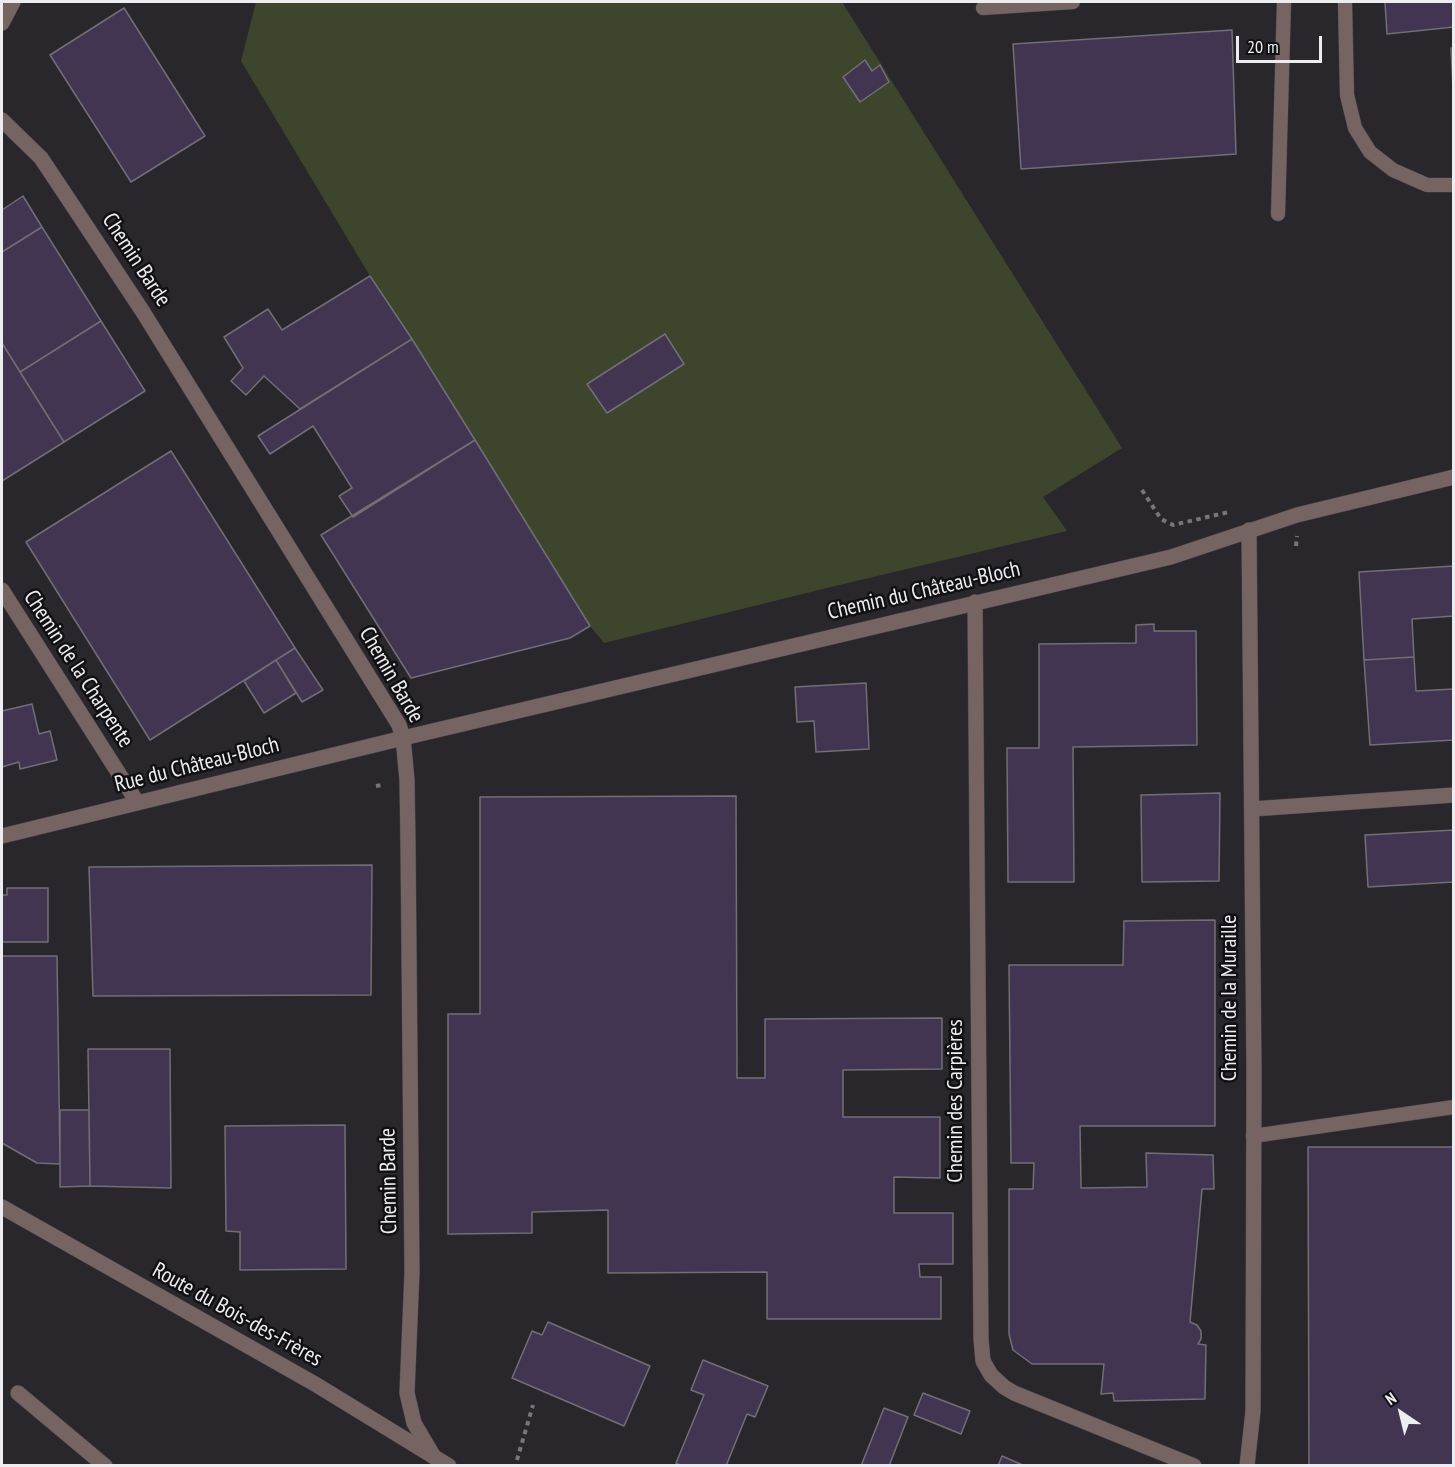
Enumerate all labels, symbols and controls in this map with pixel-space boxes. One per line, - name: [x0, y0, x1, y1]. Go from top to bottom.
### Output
- scale bar: [1239, 24, 1324, 62]
- text: 20 m: [1247, 35, 1279, 58]
- street label: Chemin Barde: [96, 208, 176, 312]
- street label: Chemin du Château-Bloch: [825, 556, 1023, 626]
- street label: Chemin de la Charpente: [17, 585, 139, 753]
- street label: Chemin Barde: [353, 622, 429, 728]
- street label: Rue du Château-Bloch: [112, 732, 282, 798]
- street label: Chemin de la Muraille: [1217, 915, 1243, 1081]
- street label: Chemin des Carpières: [943, 1019, 969, 1183]
- street label: Chemin Barde: [375, 1128, 403, 1234]
- street label: Route du Bois-des-Frères: [148, 1257, 326, 1373]
- north arrow: [1371, 1383, 1431, 1443]
- text: N: [1381, 1388, 1400, 1409]

